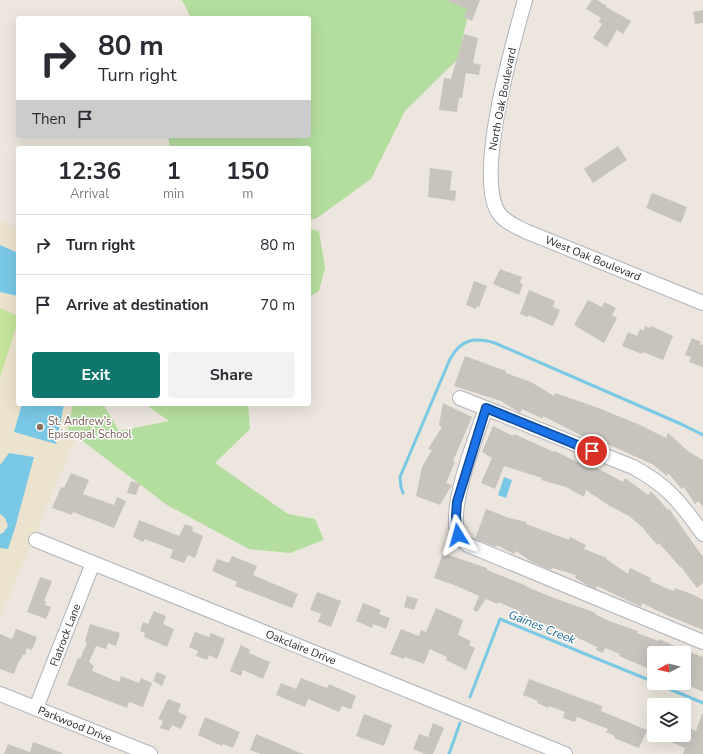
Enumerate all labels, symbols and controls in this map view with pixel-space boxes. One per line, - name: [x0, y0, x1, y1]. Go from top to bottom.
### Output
- text: 80 m: [98, 27, 164, 65]
- icon: right: [32, 32, 84, 84]
- street label: North Oak Boulevard: [485, 46, 520, 152]
- text: Turn right: [98, 63, 177, 87]
- icon: arrive: [74, 108, 96, 130]
- text: Then: [32, 109, 66, 129]
- text: 12:36: [58, 155, 121, 187]
- text: 1: [166, 155, 181, 187]
- text: 150: [226, 155, 269, 187]
- text: Arrival: [70, 185, 109, 203]
- text: min: [163, 185, 184, 203]
- text: m: [242, 185, 253, 203]
- street label: West Oak Boulevard: [543, 232, 643, 285]
- icon: right: [32, 234, 54, 256]
- text: Turn right: [66, 235, 135, 255]
- text: 80 m: [260, 235, 295, 255]
- icon: arrive: [32, 294, 54, 316]
- text: Arrive at destination: [66, 295, 209, 315]
- text: 70 m: [260, 295, 295, 315]
- button: Exit: [32, 352, 160, 398]
- button: Share: [168, 352, 295, 398]
- place label: St. Andrew's Episcopal School: [48, 414, 132, 442]
- marker: St. Andrew's Episcopal School: [35, 422, 45, 432]
- pin: [575, 434, 609, 468]
- icon: arrive: [581, 440, 603, 462]
- position arrow: [437, 514, 479, 556]
- street label: Flatrock Lane: [47, 601, 84, 669]
- water label: Gaines Creek: [506, 606, 579, 648]
- street label: Oakclaire Drive: [263, 626, 339, 669]
- north arrow: [647, 646, 691, 690]
- map controls: [647, 646, 691, 742]
- button: layers: [647, 698, 691, 742]
- street label: Parkwood Drive: [36, 703, 114, 746]

